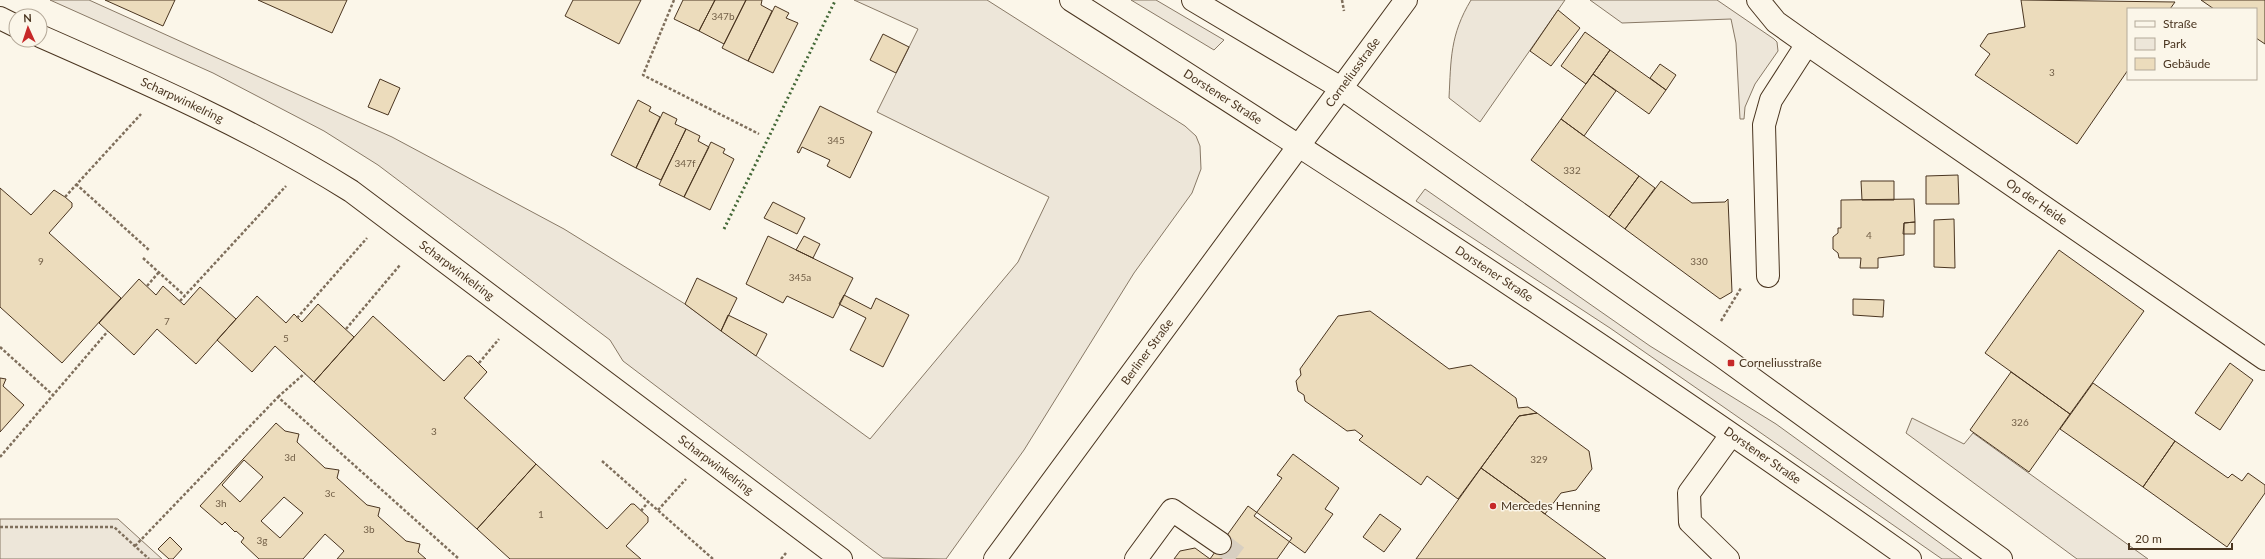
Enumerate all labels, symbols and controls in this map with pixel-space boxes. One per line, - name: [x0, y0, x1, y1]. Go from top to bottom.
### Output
- north arrow: [8, 8, 48, 48]
- legend: [2127, 8, 2257, 80]
- house number: 347b: [711, 10, 735, 22]
- text: N: [23, 11, 32, 24]
- text: Straße: [2163, 16, 2197, 31]
- street label: Corneliusstraße: [1322, 34, 1383, 110]
- text: Park: [2163, 36, 2187, 51]
- text: Gebäude: [2163, 56, 2210, 71]
- street label: Dorstener Straße: [1181, 66, 1265, 127]
- house number: 3: [2049, 66, 2055, 78]
- street label: Scharpwinkelring: [138, 74, 226, 126]
- house number: 345: [827, 134, 845, 146]
- house number: 347f: [675, 157, 696, 169]
- house number: 332: [1563, 164, 1581, 176]
- street label: Op der Heide: [2003, 175, 2070, 228]
- house number: 4: [1866, 229, 1872, 241]
- street label: Scharpwinkelring: [416, 237, 498, 303]
- street label: Dorstener Straße: [1453, 242, 1536, 305]
- house number: 9: [38, 255, 44, 267]
- house number: 330: [1690, 255, 1708, 267]
- house number: 345a: [789, 271, 811, 283]
- house number: 7: [164, 315, 170, 327]
- street label: Berliner Straße: [1118, 316, 1176, 388]
- house number: 5: [283, 332, 289, 344]
- place label: Corneliusstraße: [1739, 355, 1822, 370]
- marker: Corneliusstraße: [1726, 358, 1736, 368]
- house number: 326: [2011, 416, 2029, 428]
- street label: Dorstener Straße: [1721, 423, 1804, 487]
- house number: 3: [431, 425, 437, 437]
- street label: Scharpwinkelring: [676, 431, 757, 498]
- house number: 3d: [284, 451, 296, 463]
- house number: 329: [1530, 453, 1548, 465]
- house number: 3c: [325, 487, 336, 499]
- house number: 3h: [215, 497, 227, 509]
- place label: Mercedes Henning: [1501, 498, 1600, 513]
- marker: Mercedes Henning: [1488, 501, 1498, 511]
- house number: 1: [538, 508, 544, 520]
- house number: 3b: [363, 523, 375, 535]
- scale bar: [2129, 525, 2232, 551]
- text: 20 m: [2135, 531, 2162, 546]
- house number: 3g: [256, 534, 268, 546]

